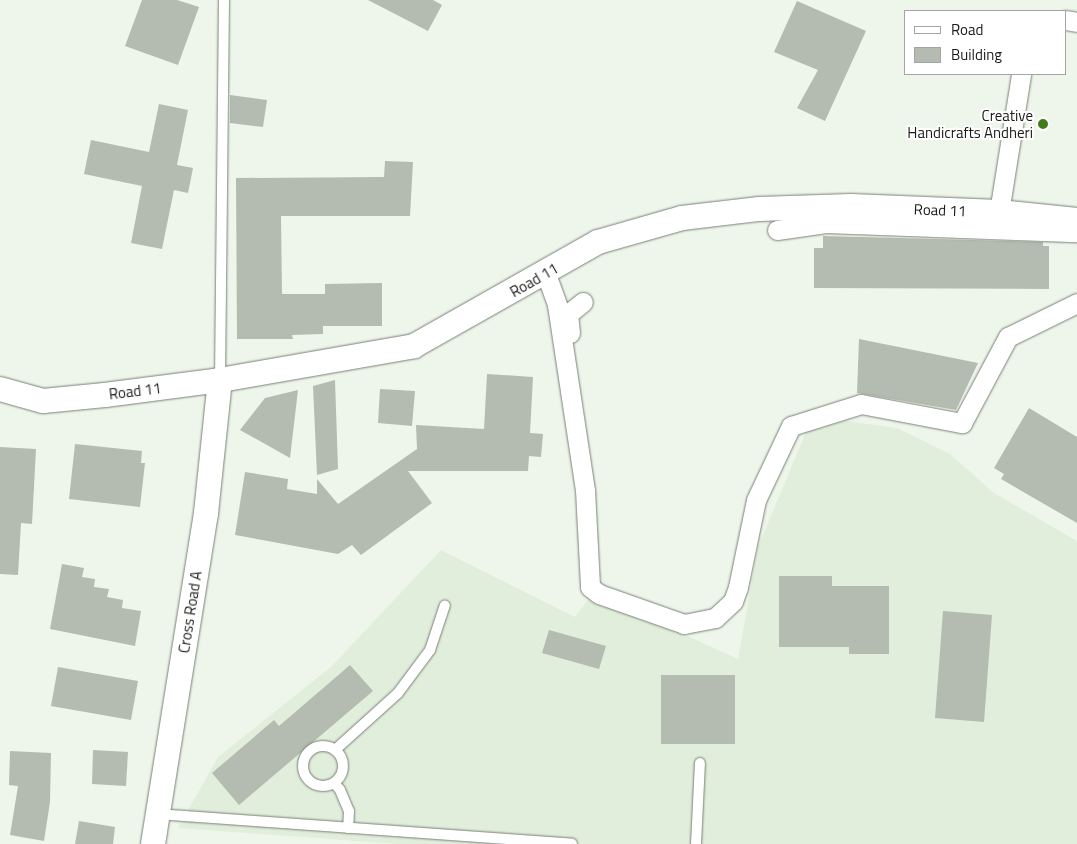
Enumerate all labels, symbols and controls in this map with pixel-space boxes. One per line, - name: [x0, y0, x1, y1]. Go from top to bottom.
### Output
- legend: [904, 10, 1067, 75]
- text: Road: [951, 18, 983, 41]
- text: Building: [951, 43, 1002, 66]
- place label: Creative Handicrafts Andheri: [907, 106, 1033, 141]
- marker: Creative Handicrafts Andheri: [1037, 118, 1049, 130]
- street label: Road 11: [913, 200, 967, 220]
- street label: Road 11: [507, 259, 561, 301]
- street label: Road 11: [108, 379, 162, 403]
- street label: Cross Road A: [175, 570, 205, 654]

